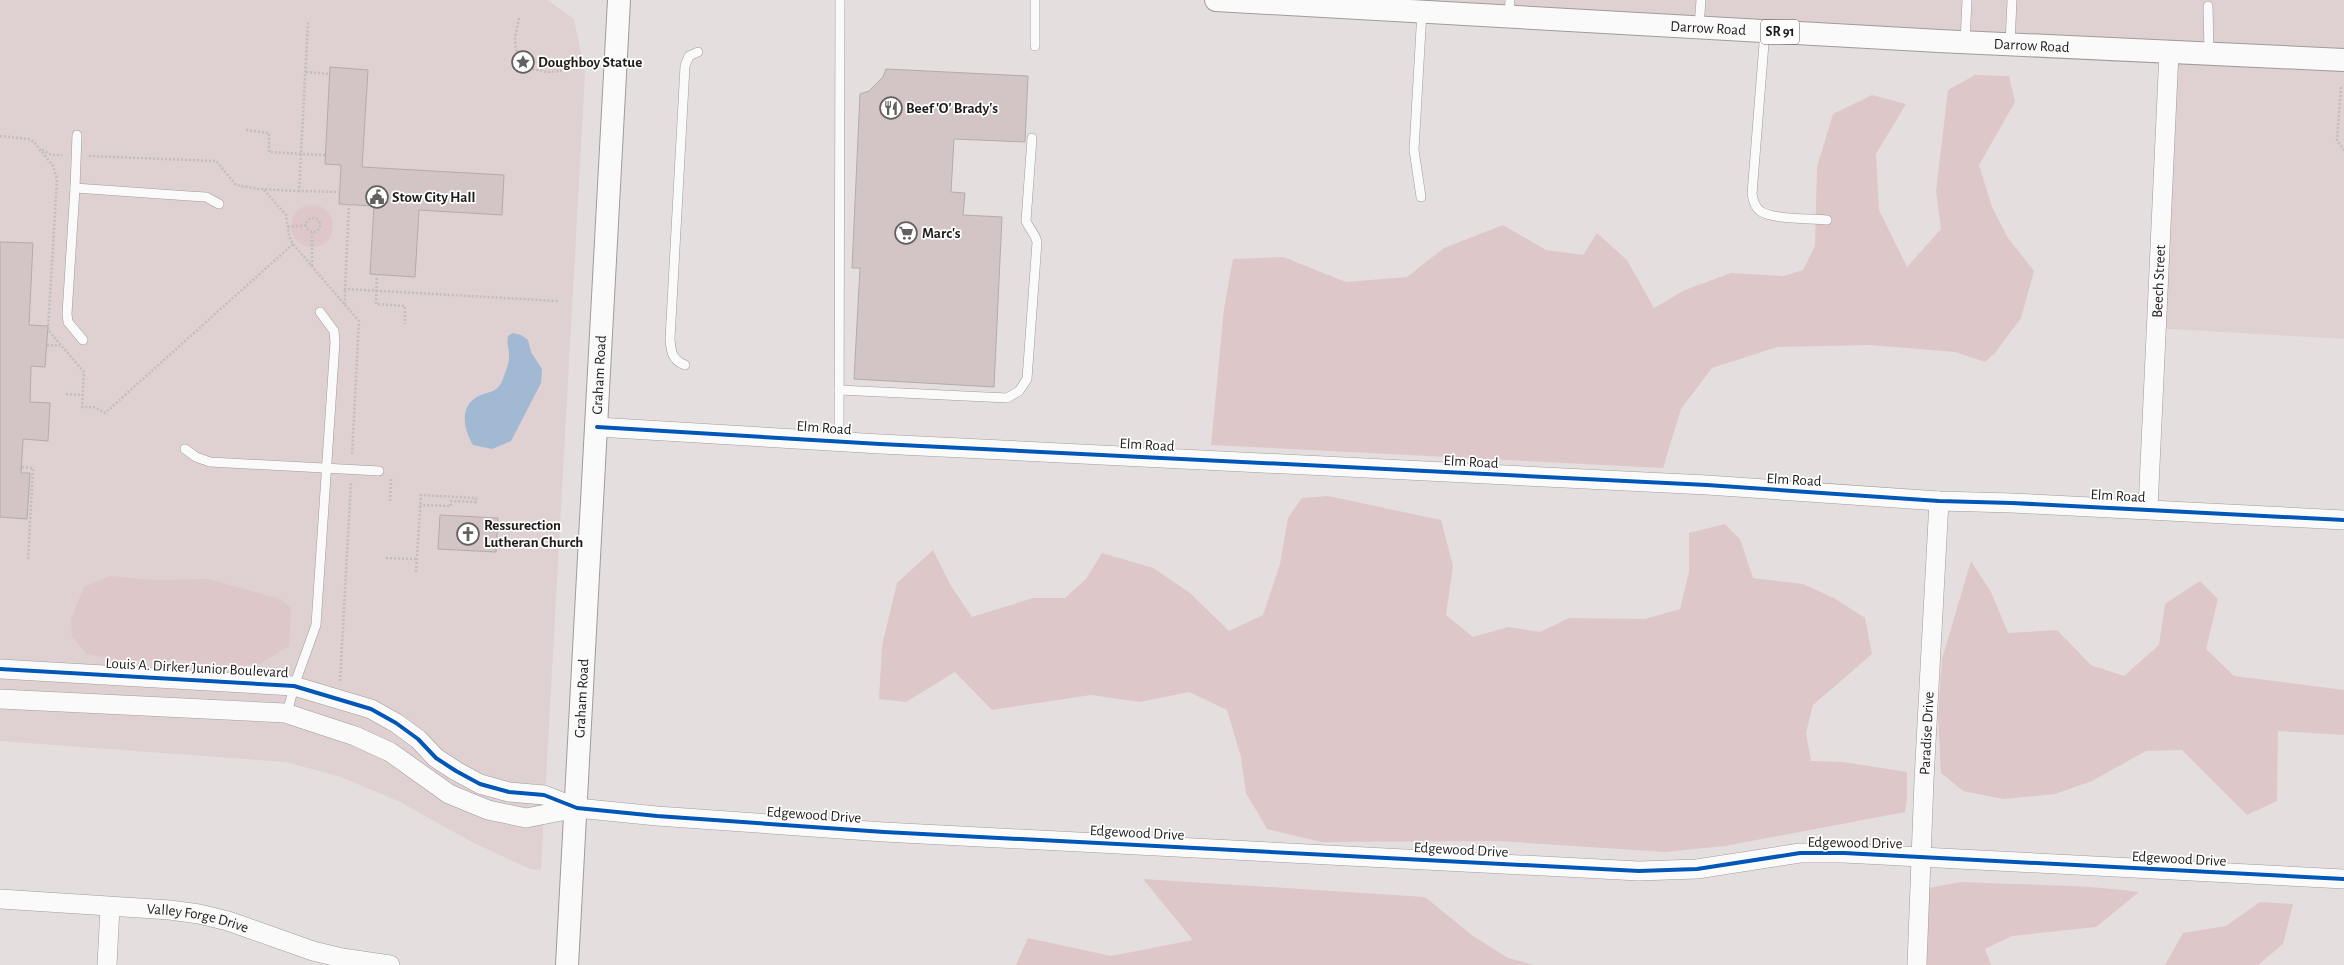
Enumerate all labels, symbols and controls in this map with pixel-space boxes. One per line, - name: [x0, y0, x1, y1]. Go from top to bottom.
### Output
- street label: Darrow Road: [1670, 18, 1747, 38]
- road number: SR 91: [1761, 20, 1799, 44]
- street label: Darrow Road: [1994, 36, 2070, 55]
- place icon: Doughboy Statue: [510, 49, 536, 75]
- place label: Doughboy Statue: [538, 55, 642, 70]
- restaurant icon: Beef 'O' Brady's: [878, 95, 904, 121]
- place label: Beef 'O' Brady's: [906, 101, 998, 116]
- public building icon: Stow City Hall: [364, 184, 390, 210]
- place label: Stow City Hall: [392, 190, 475, 205]
- supermarket icon: Marc's: [893, 220, 919, 246]
- place label: Marc's: [922, 226, 961, 241]
- street label: Beech Street: [2149, 244, 2168, 318]
- street label: Graham Road: [589, 335, 608, 415]
- street label: Elm Road: [796, 419, 852, 437]
- street label: Elm Road: [1119, 436, 1175, 454]
- street label: Elm Road: [1443, 453, 1499, 471]
- street label: Elm Road: [1766, 471, 1822, 489]
- street label: Elm Road: [2090, 487, 2146, 505]
- place label: Ressurection Lutheran Church: [484, 518, 583, 550]
- church icon: Ressurection Lutheran Church: [455, 521, 481, 547]
- street label: Louis A. Dirker Junior Boulevard: [105, 656, 289, 680]
- street label: Graham Road: [572, 658, 591, 738]
- street label: Paradise Drive: [1917, 691, 1936, 775]
- street label: Edgewood Drive: [766, 804, 862, 826]
- street label: Edgewood Drive: [1089, 823, 1185, 843]
- street label: Edgewood Drive: [1807, 835, 1903, 851]
- street label: Edgewood Drive: [1413, 840, 1509, 860]
- street label: Edgewood Drive: [2131, 849, 2227, 869]
- street label: Valley Forge Drive: [146, 901, 251, 935]

